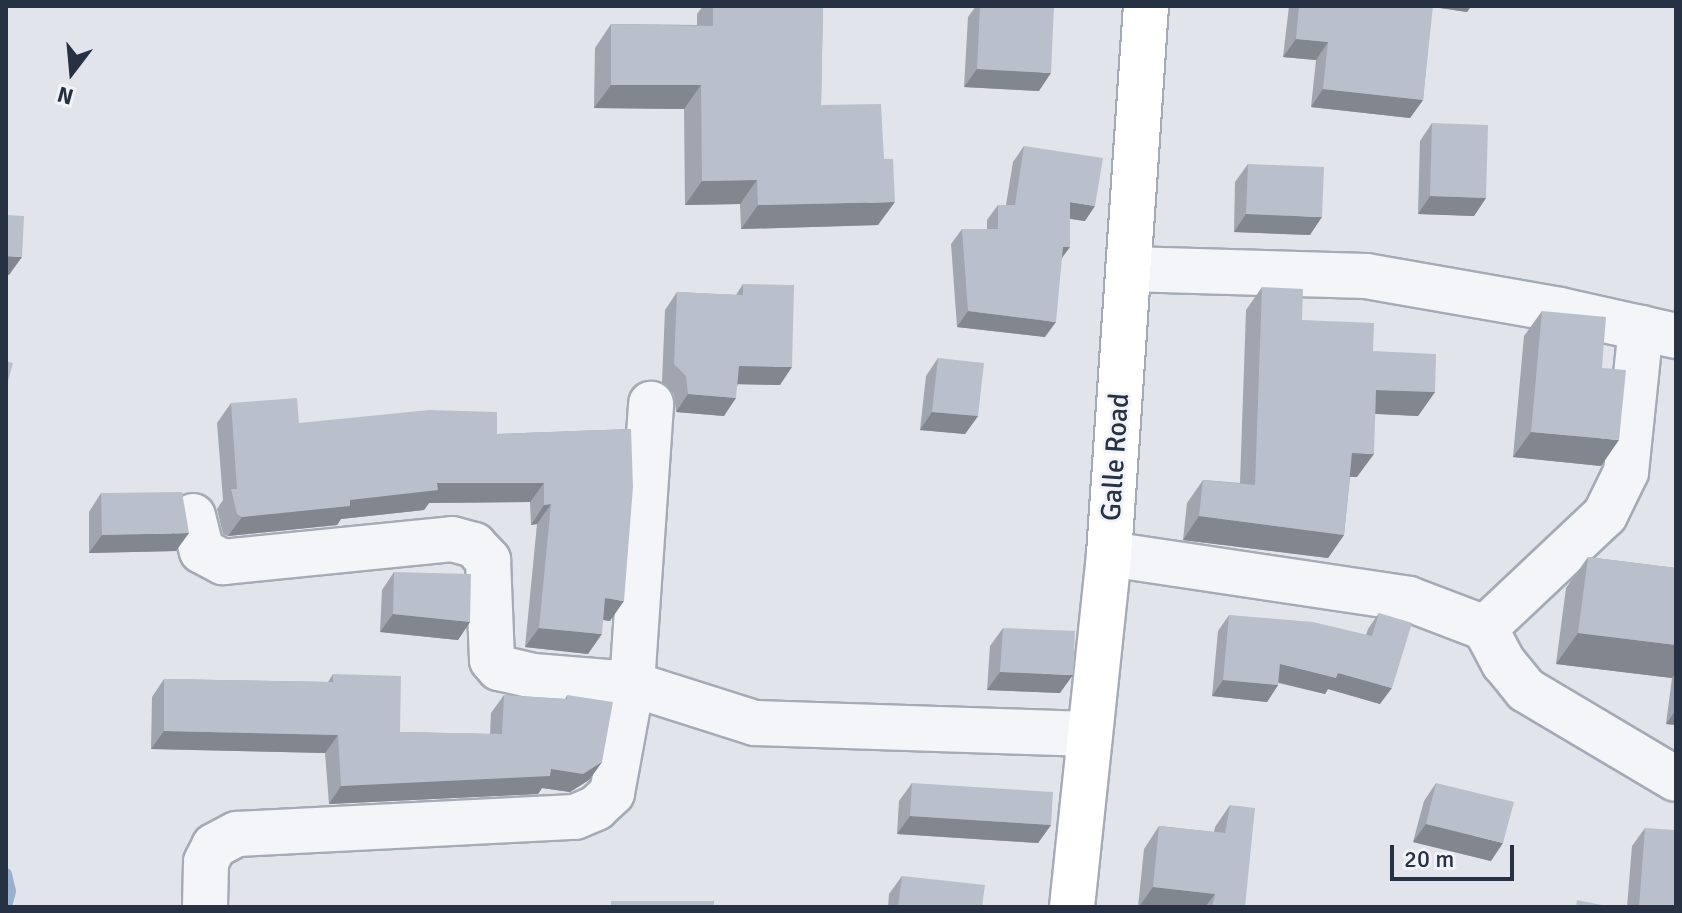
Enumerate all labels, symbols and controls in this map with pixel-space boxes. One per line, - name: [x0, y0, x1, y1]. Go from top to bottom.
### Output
- north arrow: [32, 32, 112, 112]
- text: N: [54, 80, 76, 111]
- street label: Galle Road: [1094, 392, 1136, 522]
- scale bar: [1394, 829, 1518, 879]
- text: 20 m: [1404, 844, 1454, 874]

